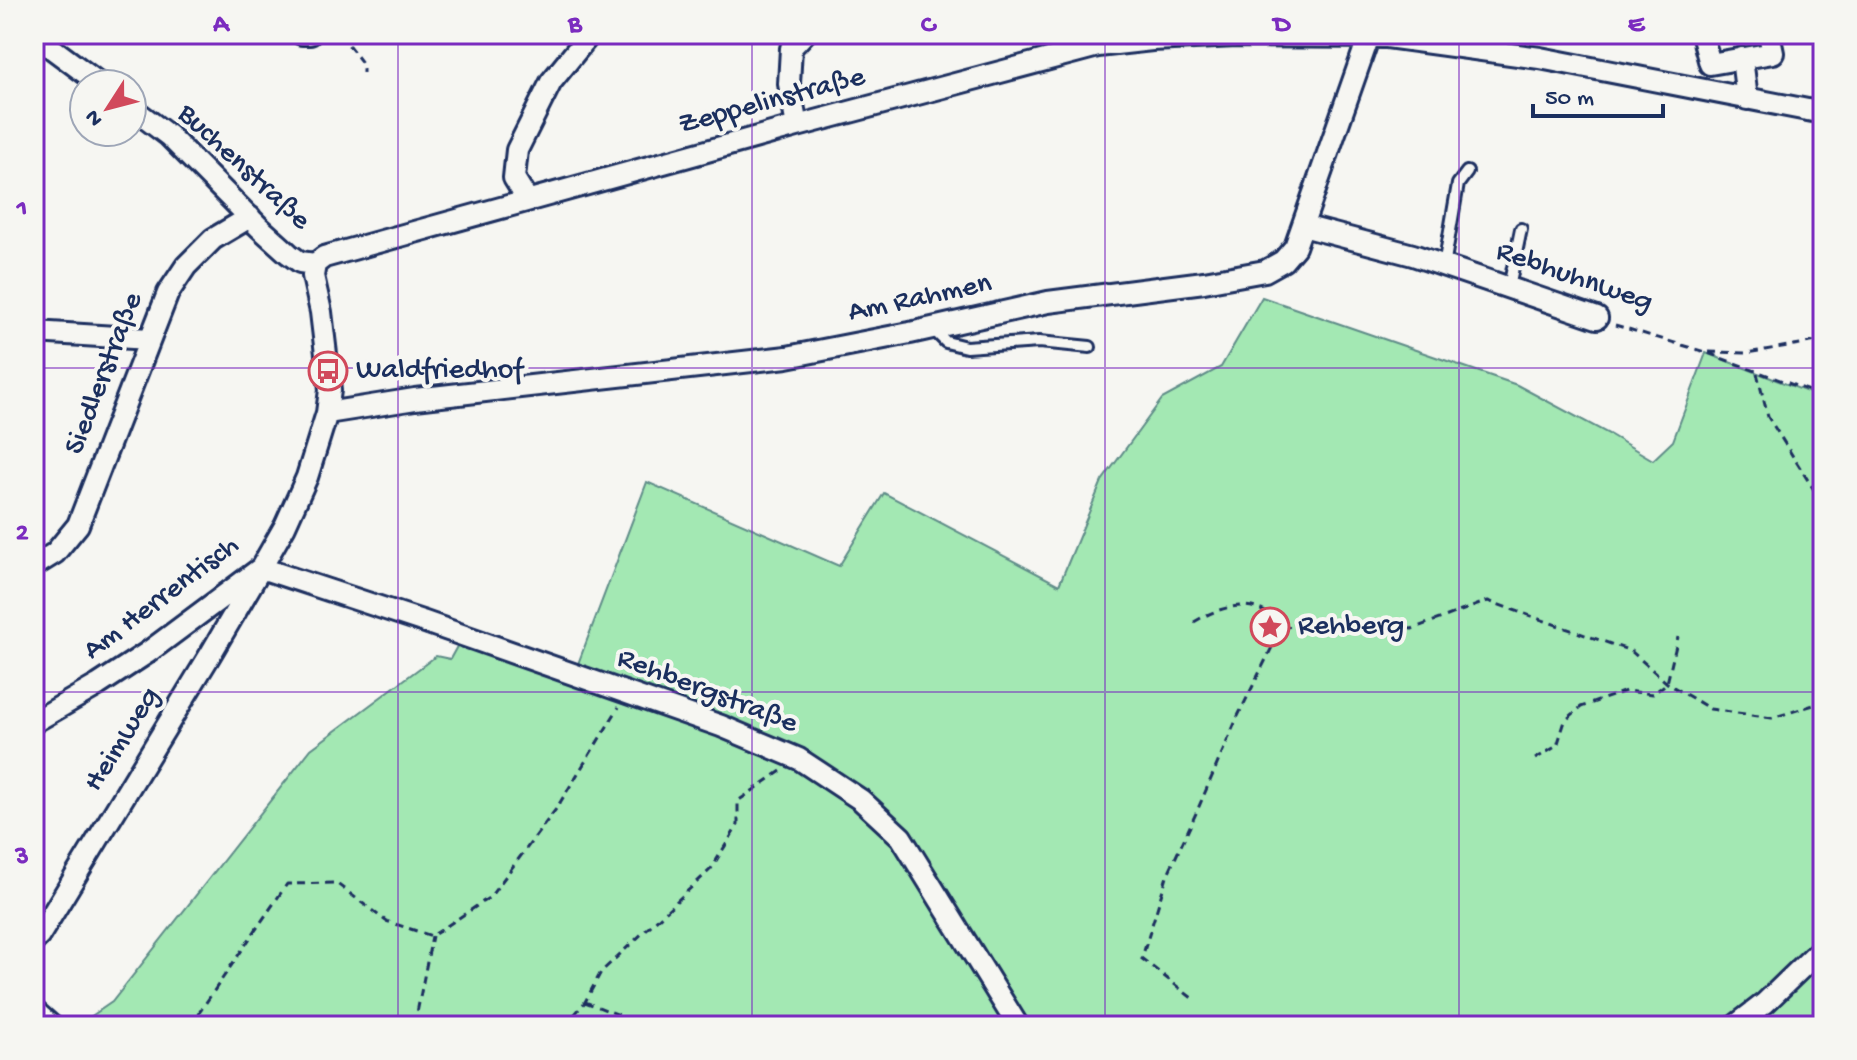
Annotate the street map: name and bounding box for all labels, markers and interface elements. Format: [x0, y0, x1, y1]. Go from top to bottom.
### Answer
text: A [212, 11, 230, 42]
text: B [567, 11, 583, 42]
text: C [921, 11, 938, 42]
text: D [1272, 11, 1292, 42]
text: E [1628, 11, 1646, 42]
street label: Zeppelinstraße [675, 60, 870, 144]
north arrow [68, 68, 148, 148]
scale bar [1533, 68, 1663, 118]
text: 50 m [1545, 85, 1594, 114]
street label: Buchenstraße [168, 97, 317, 239]
text: N [80, 104, 110, 131]
text: 1 [16, 195, 27, 226]
street label: Rebhuhnweg [1491, 235, 1657, 321]
street label: Am Rahmen [845, 267, 995, 331]
street label: Siedlerstraße [58, 288, 152, 460]
bus stop icon: Waldfriedhof [307, 350, 349, 392]
place label: Waldfriedhof [356, 354, 525, 389]
text: 2 [16, 519, 29, 550]
street label: Am Herrentisch [77, 529, 247, 669]
place icon: Rehberg [1249, 606, 1291, 648]
place label: Rehberg [1298, 610, 1404, 645]
street label: Rehbergstraße [612, 642, 803, 743]
street label: Heimweg [77, 681, 169, 799]
text: 3 [14, 843, 29, 874]

